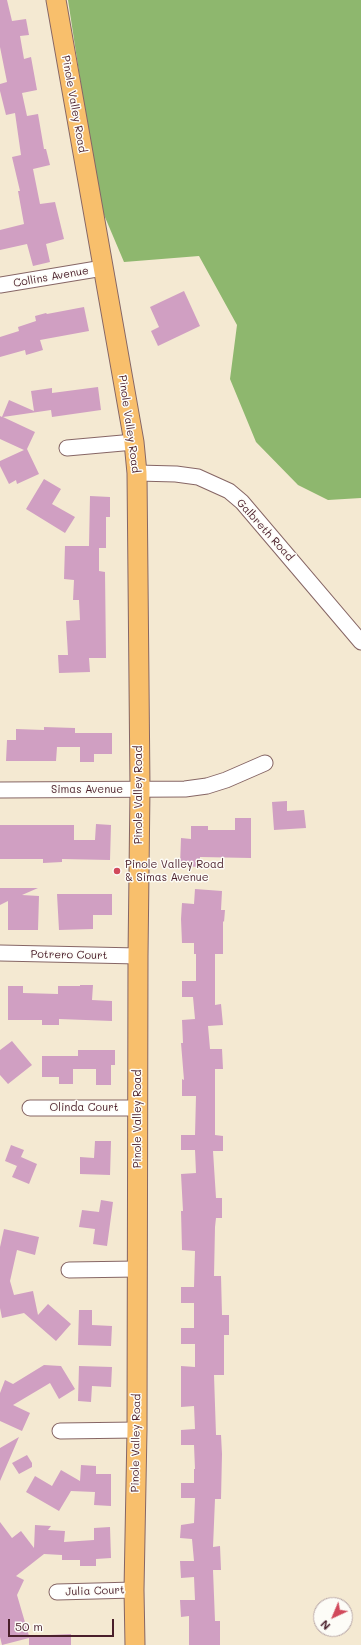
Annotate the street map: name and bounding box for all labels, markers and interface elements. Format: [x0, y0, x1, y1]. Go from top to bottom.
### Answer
street label: Pinole Valley Road [59, 54, 89, 154]
street label: Collins Avenue [12, 264, 90, 290]
street label: Pinole Valley Road [116, 374, 142, 474]
street label: Galbreth Road [234, 496, 296, 564]
street label: Pinole Valley Road [132, 746, 146, 844]
street label: Simas Avenue [51, 783, 123, 797]
place label: Pinole Valley Road & Simas Avenue [125, 858, 224, 884]
marker: Pinole Valley Road & Simas Avenue [112, 866, 122, 876]
street label: Potrero Court [31, 948, 107, 962]
street label: Pinole Valley Road [131, 1070, 145, 1168]
street label: Olinda Court [49, 1101, 119, 1115]
street label: Pinole Valley Road [129, 1394, 143, 1492]
street label: Julia Court [65, 1583, 125, 1599]
north arrow [313, 1597, 353, 1637]
scale bar [10, 1611, 116, 1637]
text: N [317, 1617, 333, 1634]
text: 50 m [15, 1618, 43, 1634]

